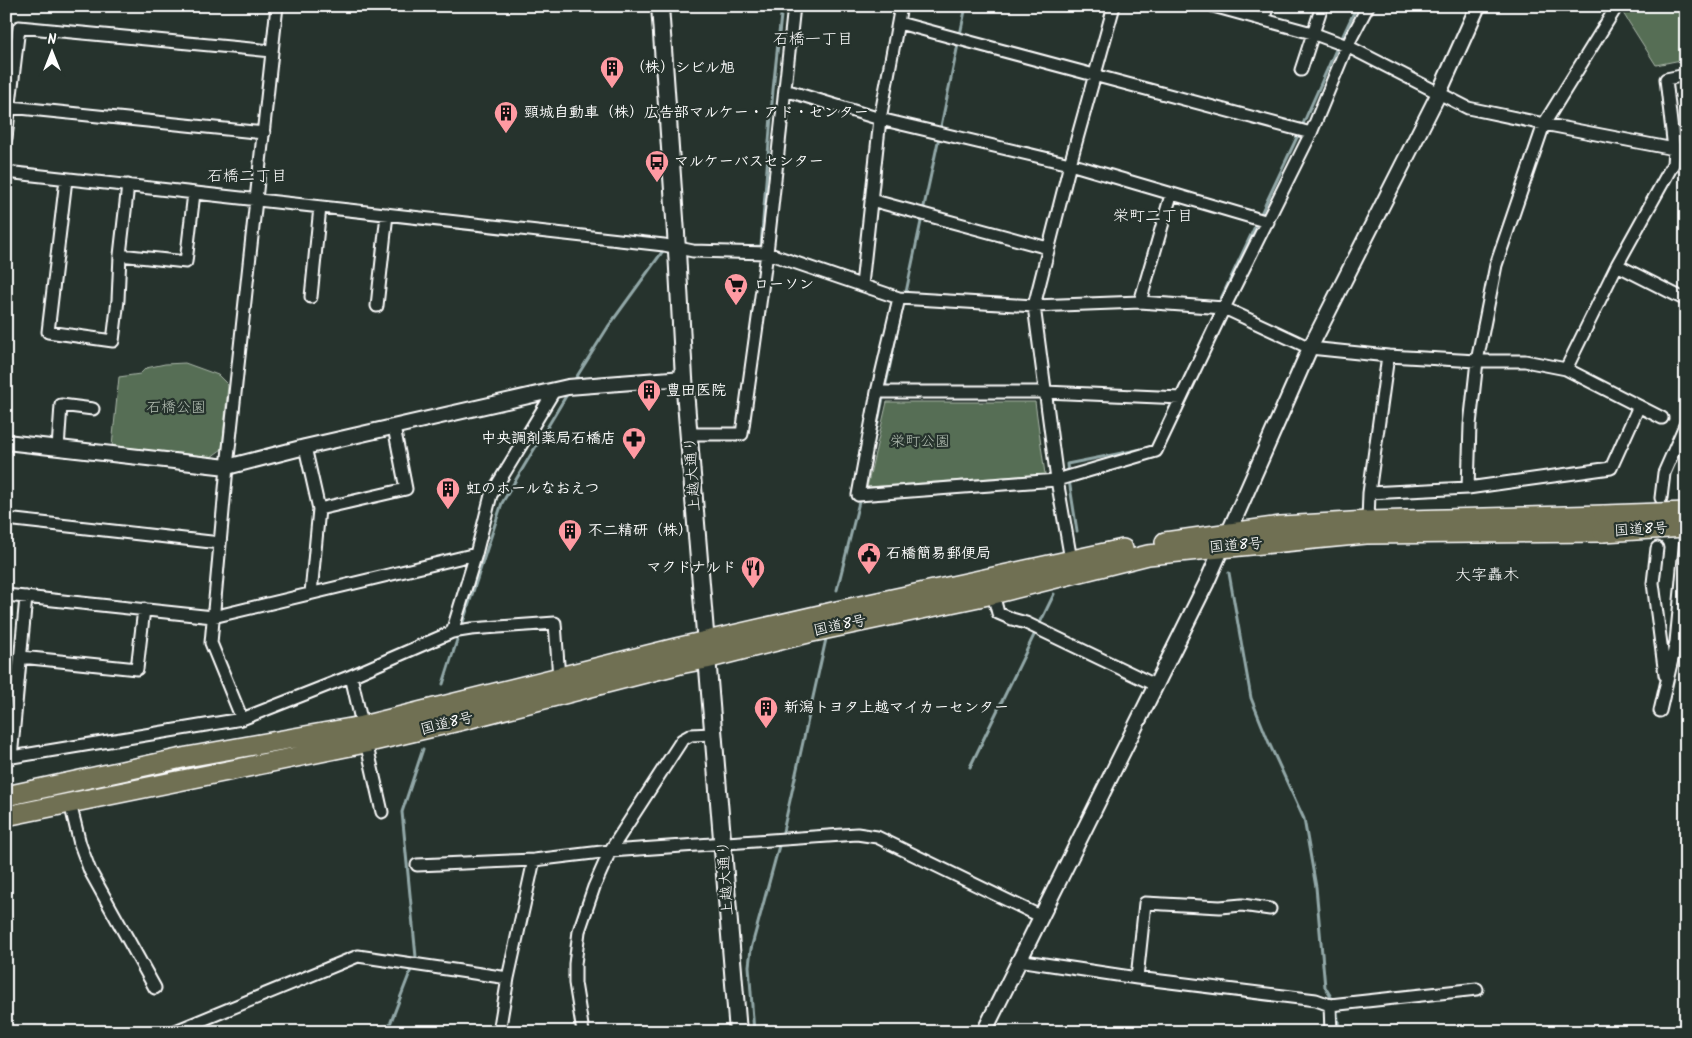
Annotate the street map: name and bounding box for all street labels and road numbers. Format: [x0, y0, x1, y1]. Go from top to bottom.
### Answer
street label: 上越大通り [678, 436, 708, 512]
street label: 国道8号 [1613, 517, 1669, 543]
street label: 国道8号 [1208, 532, 1264, 560]
street label: 国道8号 [811, 609, 869, 643]
street label: 国道8号 [418, 706, 476, 742]
street label: 上越大通り [711, 840, 741, 916]

